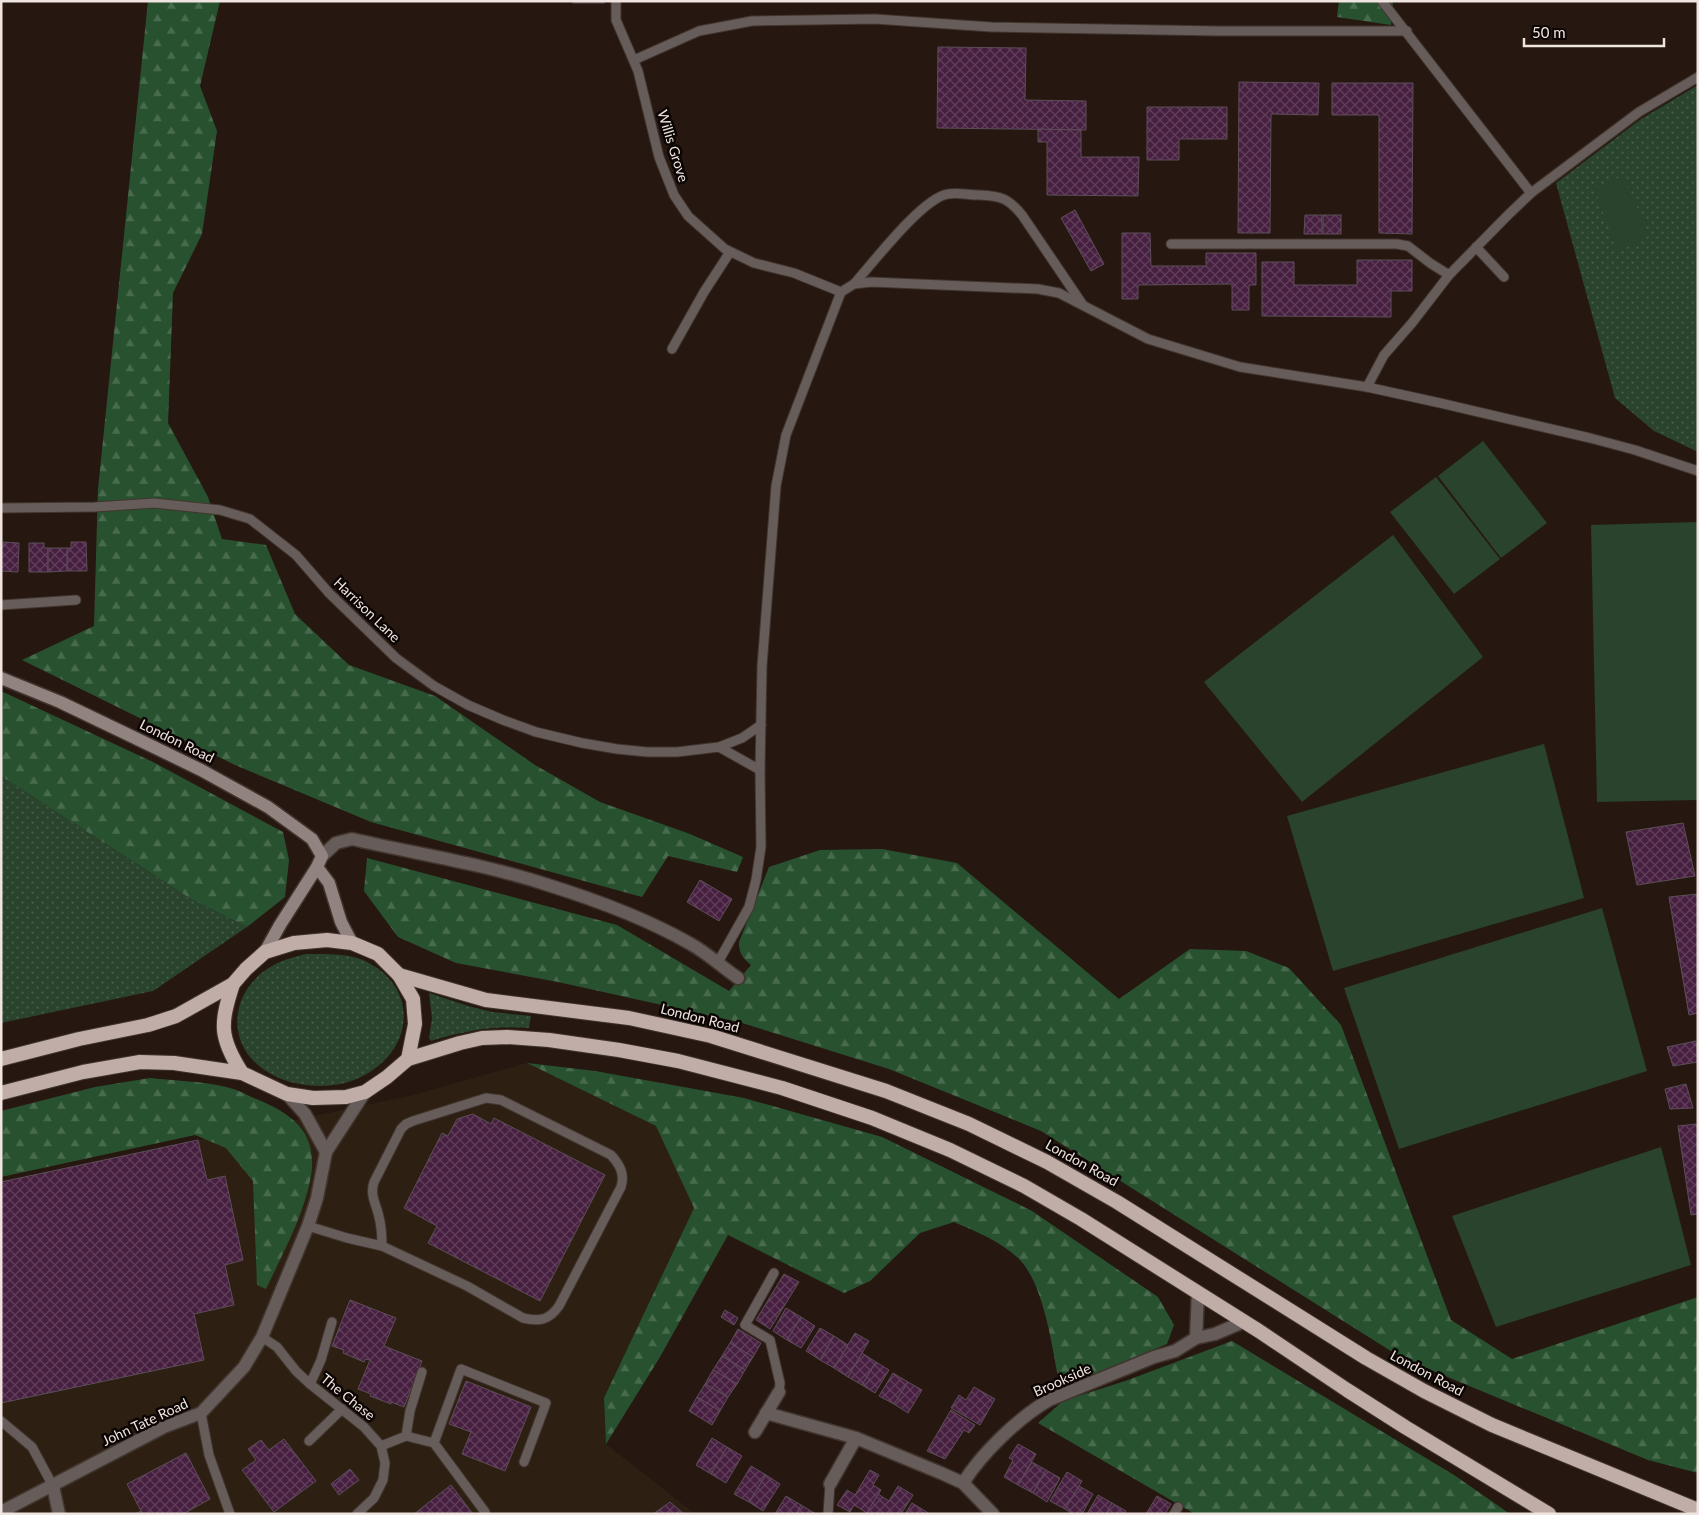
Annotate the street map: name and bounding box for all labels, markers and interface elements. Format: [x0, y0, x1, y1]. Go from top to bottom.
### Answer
scale bar [1524, 15, 1664, 47]
text: 50 m [1532, 23, 1566, 41]
street label: Willis Grove [654, 108, 692, 184]
street label: Harrison Lane [331, 574, 404, 646]
street label: London Road [137, 715, 217, 766]
street label: London Road [659, 1000, 741, 1036]
street label: London Road [1043, 1136, 1122, 1190]
street label: London Road [1388, 1346, 1467, 1399]
street label: Brookside [1030, 1359, 1093, 1400]
street label: The Chase [318, 1370, 379, 1424]
street label: John Tate Road [99, 1394, 191, 1449]

